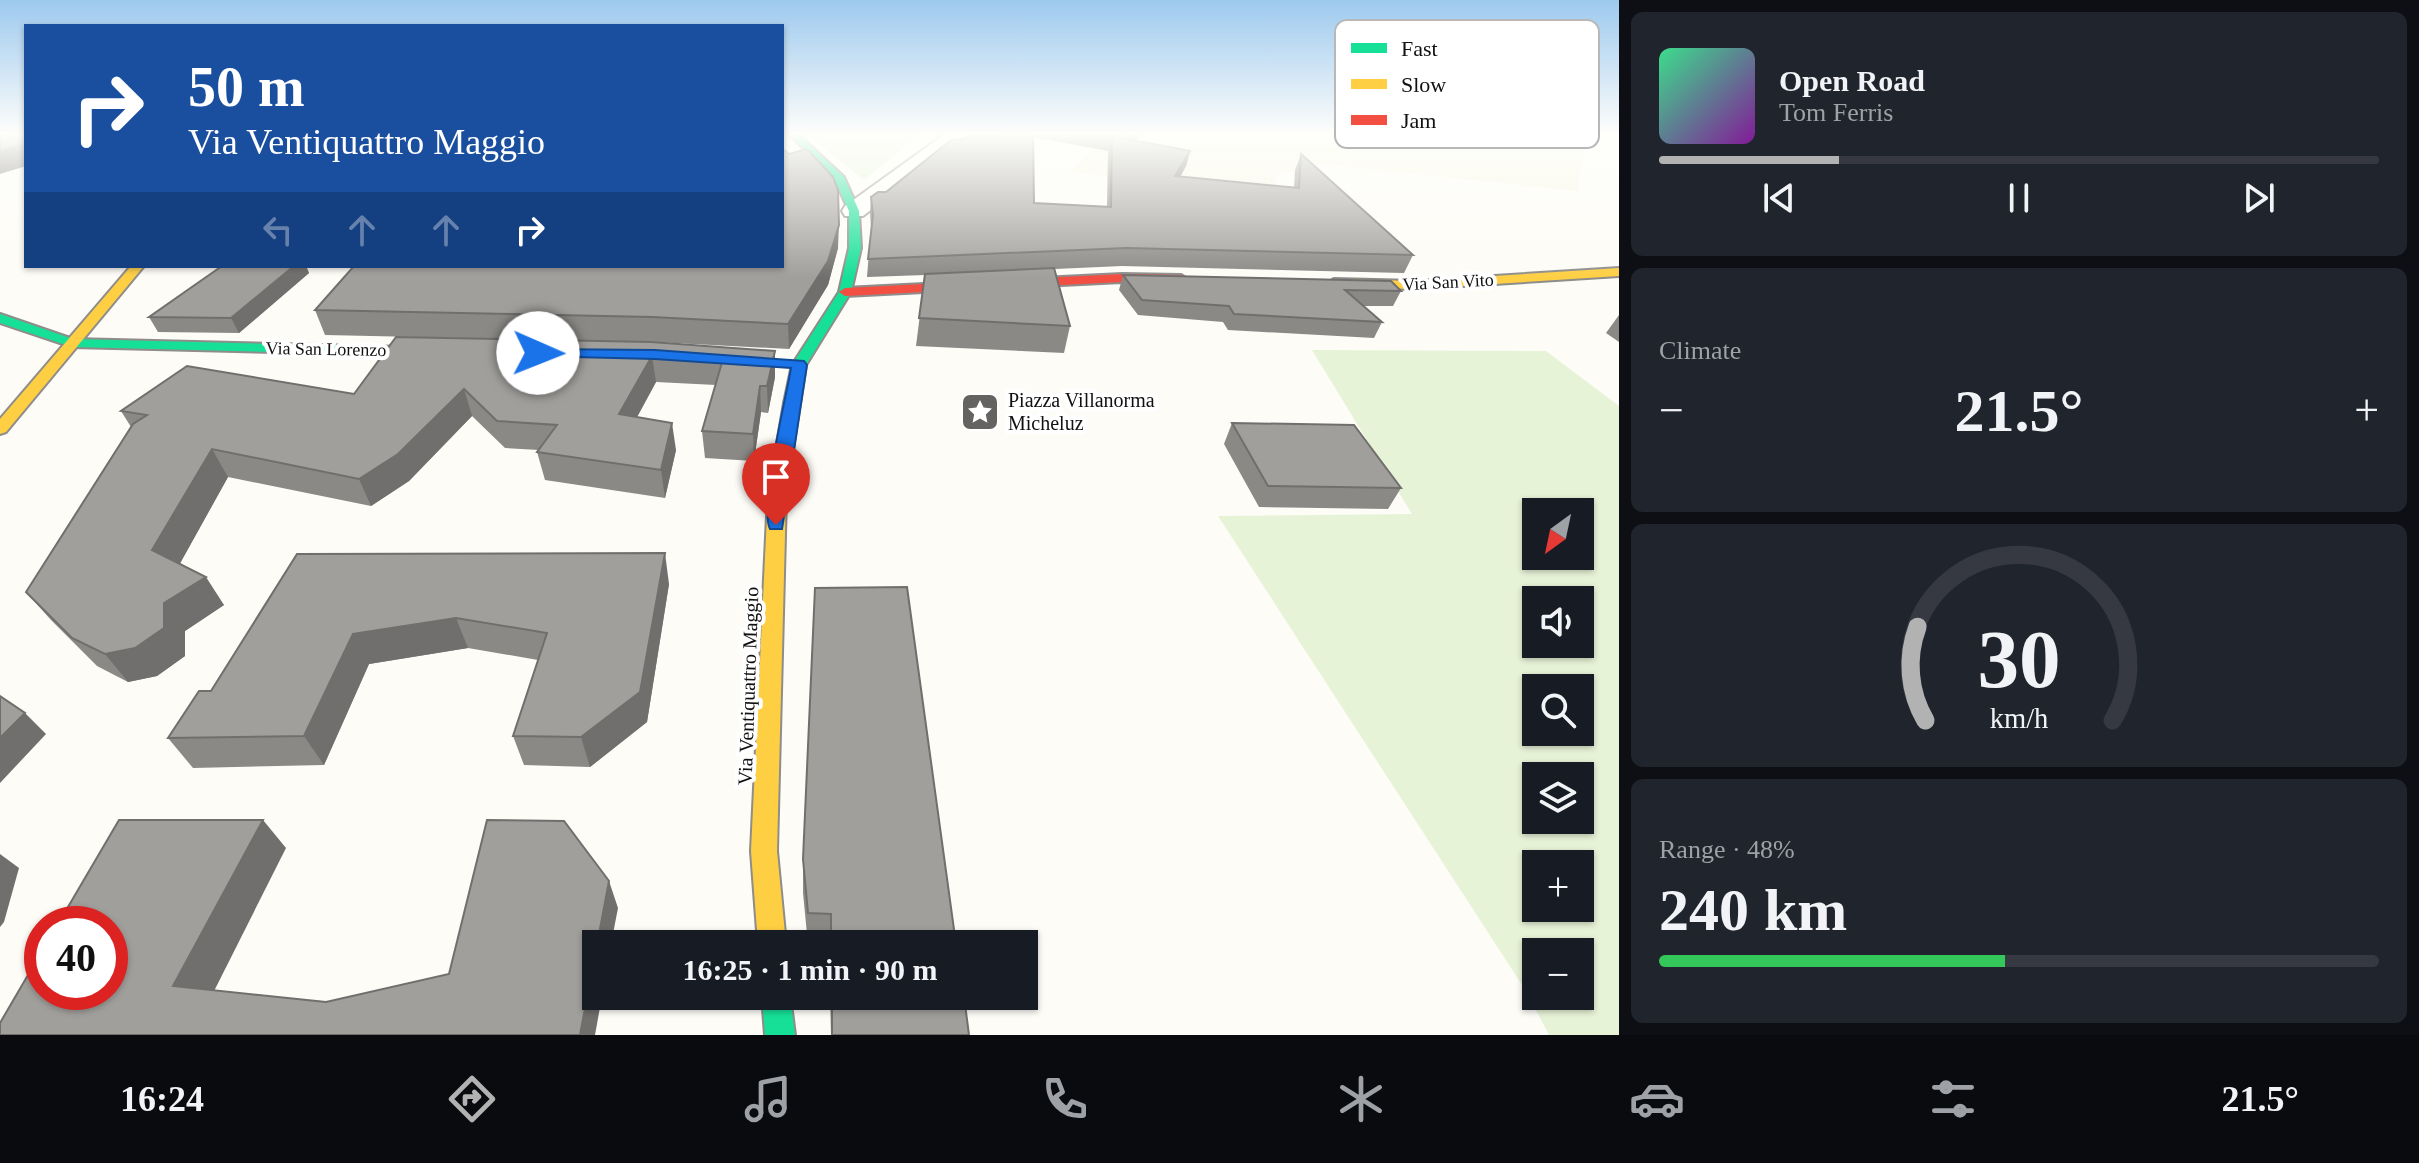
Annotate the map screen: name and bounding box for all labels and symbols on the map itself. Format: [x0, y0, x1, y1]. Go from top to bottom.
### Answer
legend [1335, 20, 1599, 148]
text: Fast [1401, 36, 1438, 61]
text: Slow [1401, 72, 1446, 97]
text: Jam [1401, 108, 1436, 133]
street label: Via San Vito [1402, 270, 1494, 294]
position arrow [496, 311, 580, 395]
street label: Via San Lorenzo [265, 338, 387, 360]
place label: Piazza Villanorma Micheluz [1008, 389, 1155, 434]
place icon: Piazza Villanorma Micheluz [959, 391, 1001, 433]
pin [742, 443, 810, 525]
north arrow [1522, 498, 1594, 570]
street label: Via Ventiquattro Maggio [734, 586, 763, 786]
speed limit sign: 40 [24, 906, 128, 1010]

